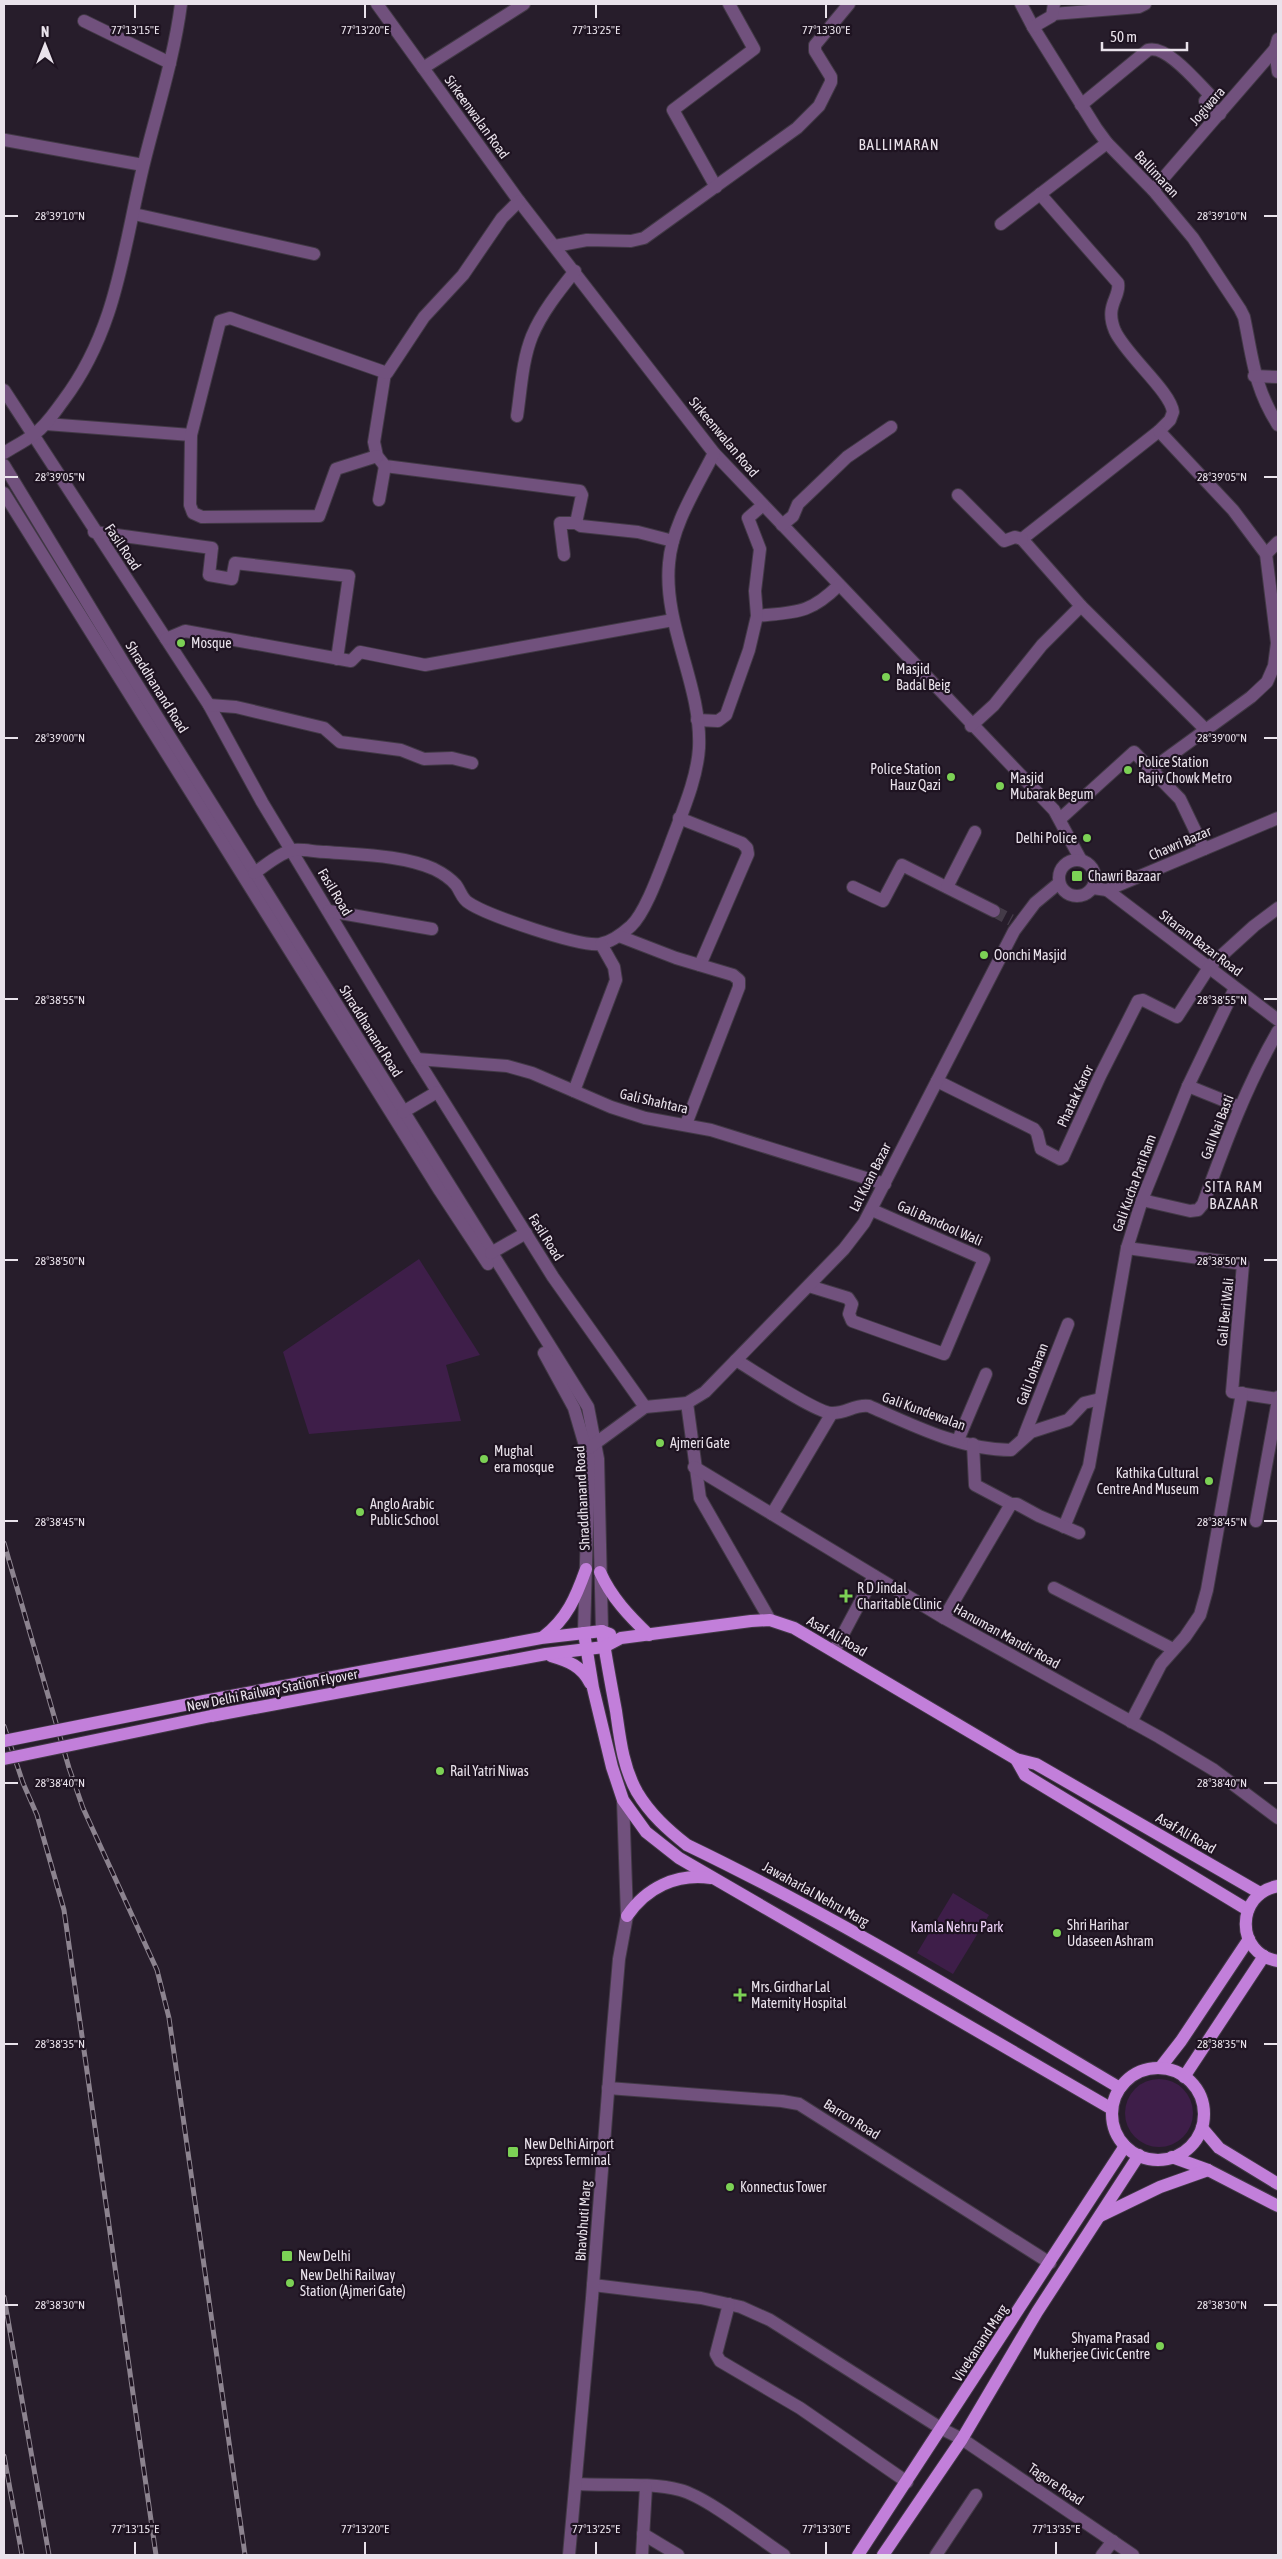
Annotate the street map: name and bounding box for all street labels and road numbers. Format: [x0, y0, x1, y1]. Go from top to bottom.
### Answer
street label: Sirkeenwalan Road [441, 72, 513, 162]
street label: Jogiwara [1186, 84, 1228, 128]
street label: Ballimaran [1132, 148, 1182, 200]
street label: Sirkeenwalan Road [686, 394, 762, 480]
street label: Fasil Road [102, 521, 144, 573]
street label: Shraddhanand Road [122, 638, 192, 736]
street label: Chawri Bazar [1146, 822, 1214, 863]
street label: Fasil Road [315, 865, 355, 919]
street label: Sitaram Bazar Road [1156, 907, 1246, 979]
street label: Shraddhanand Road [336, 982, 406, 1080]
street label: Phatak Karor [1054, 1062, 1097, 1130]
street label: Gali Shahtara [618, 1085, 690, 1117]
street label: Gali Nai Basti [1197, 1092, 1237, 1162]
street label: Gali Kucha Pati Ram [1109, 1132, 1159, 1234]
street label: Lal Kuan Bazar [846, 1139, 895, 1214]
street label: Gali Bandool Wali [895, 1197, 985, 1249]
street label: Fasil Road [525, 1211, 567, 1263]
street label: Gali Beri Wali [1213, 1277, 1237, 1347]
street label: Gali Loharan [1013, 1341, 1051, 1407]
street label: Gali Kundewalan [880, 1388, 968, 1434]
street label: Shraddhanand Road [571, 1445, 593, 1551]
street label: Hanuman Mandir Road [951, 1600, 1063, 1672]
street label: Asaf Ali Road [804, 1612, 870, 1660]
street label: New Delhi Railway Station Flyover [185, 1665, 360, 1714]
street label: Asaf Ali Road [1153, 1809, 1219, 1857]
street label: Jawaharlal Nehru Marg [760, 1858, 872, 1930]
street label: Barron Road [821, 2095, 883, 2143]
street label: Bhavbhuti Marg [572, 2180, 594, 2262]
street label: Vivekanand Marg [949, 2301, 1011, 2385]
street label: Tagore Road [1025, 2460, 1087, 2508]

